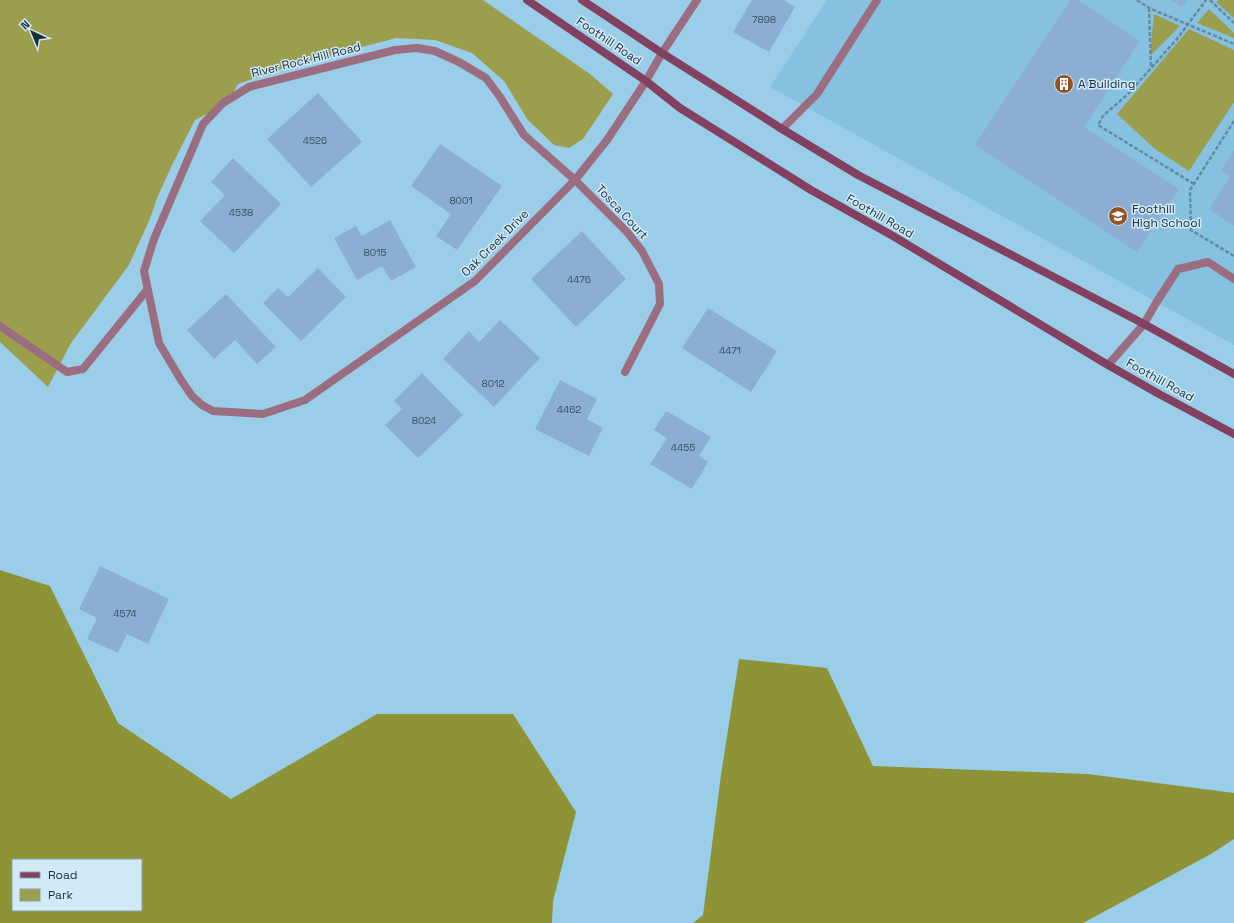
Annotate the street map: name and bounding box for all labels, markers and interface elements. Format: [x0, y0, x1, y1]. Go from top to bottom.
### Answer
north arrow [12, 12, 52, 52]
street label: Foothill Road [573, 13, 645, 69]
house number: 7898 [752, 13, 776, 26]
text: N [18, 17, 33, 32]
street label: River Rock Hill Road [250, 39, 362, 81]
building icon: A Building [1053, 73, 1075, 95]
place label: A Building [1078, 76, 1135, 92]
house number: 4526 [303, 134, 327, 147]
street label: Tosca Court [593, 181, 651, 243]
street label: Foothill Road [843, 190, 917, 242]
house number: 8001 [449, 194, 473, 207]
place label: Foothill High School [1132, 201, 1201, 231]
school or university icon: Foothill High School [1107, 205, 1129, 227]
house number: 4538 [229, 206, 253, 219]
street label: Oak Creek Drive [458, 206, 532, 280]
house number: 8015 [364, 246, 386, 259]
house number: 4476 [567, 273, 591, 286]
house number: 4471 [719, 344, 741, 357]
street label: Foothill Road [1123, 355, 1197, 405]
house number: 8012 [482, 377, 504, 390]
house number: 4462 [557, 403, 581, 416]
house number: 8024 [412, 414, 436, 427]
house number: 4455 [671, 441, 695, 454]
house number: 4574 [113, 607, 137, 620]
legend [12, 859, 142, 911]
text: Road [48, 867, 77, 883]
text: Park [48, 887, 73, 903]

